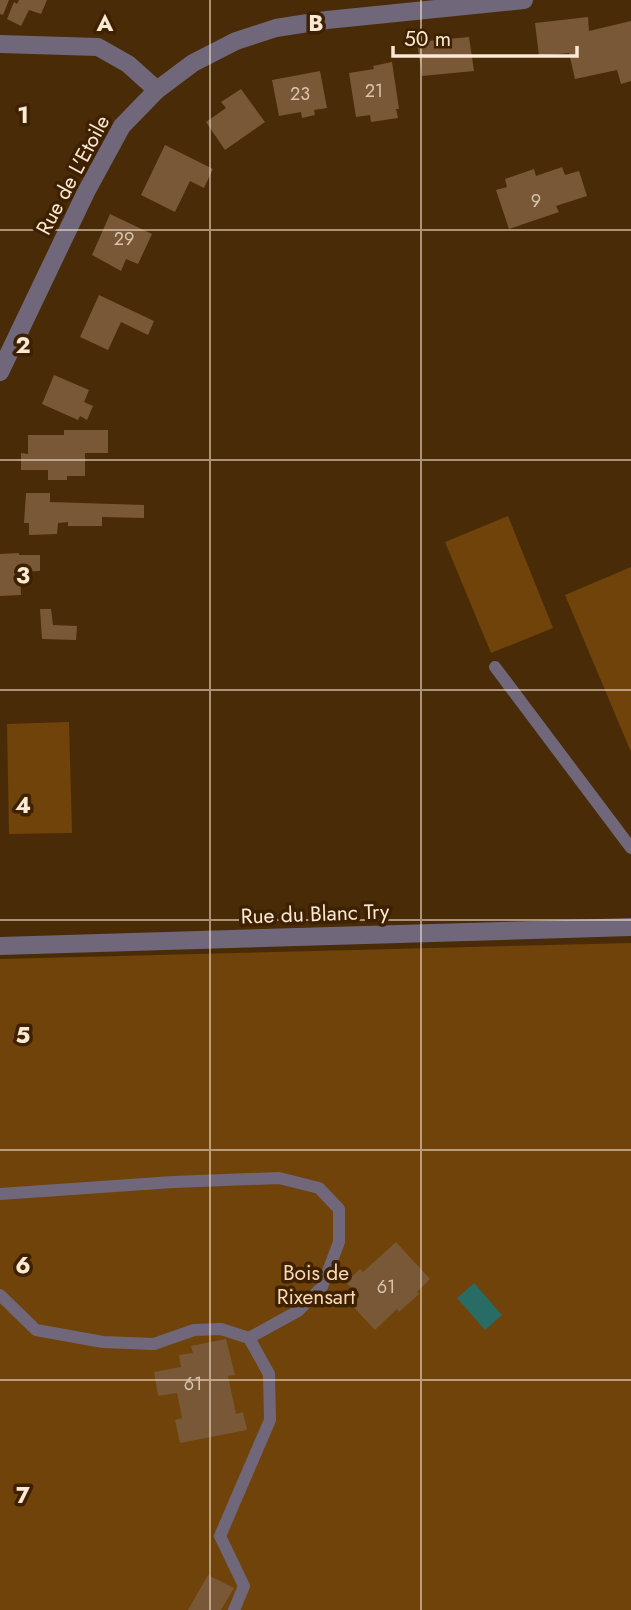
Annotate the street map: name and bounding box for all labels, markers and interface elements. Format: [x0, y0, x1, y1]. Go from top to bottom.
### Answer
text: A [96, 6, 114, 40]
text: B [308, 6, 324, 40]
scale bar [393, 14, 577, 58]
text: 50 m [404, 24, 451, 54]
house number: 21 [365, 78, 383, 104]
house number: 23 [290, 81, 310, 107]
text: 1 [17, 98, 29, 132]
street label: Rue de L'Etoile [29, 110, 117, 240]
house number: 9 [531, 188, 541, 214]
house number: 29 [114, 226, 134, 252]
text: 2 [15, 328, 31, 362]
text: 3 [16, 558, 30, 592]
text: 4 [15, 788, 31, 822]
street label: Rue du Blanc Try [240, 896, 390, 932]
text: 5 [16, 1018, 30, 1052]
text: 6 [15, 1248, 31, 1282]
park label: Bois de Rixensart [277, 1258, 355, 1312]
house number: 61 [377, 1274, 395, 1300]
house number: 61 [184, 1371, 202, 1397]
text: 7 [16, 1478, 30, 1512]

